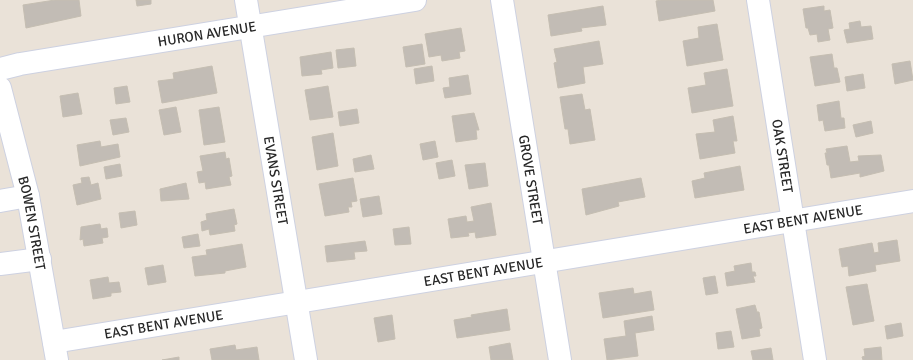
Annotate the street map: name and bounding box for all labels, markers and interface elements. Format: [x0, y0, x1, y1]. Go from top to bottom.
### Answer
street label: HURON AVENUE [157, 18, 258, 51]
street label: OAK STREET [768, 118, 796, 194]
street label: GROVE STREET [515, 134, 546, 226]
street label: EVANS STREET [260, 135, 291, 226]
street label: BOWEN STREET [14, 174, 49, 272]
street label: EAST BENT AVENUE [742, 201, 864, 238]
street label: EAST BENT AVENUE [423, 254, 544, 290]
street label: EAST BENT AVENUE [103, 306, 225, 343]

